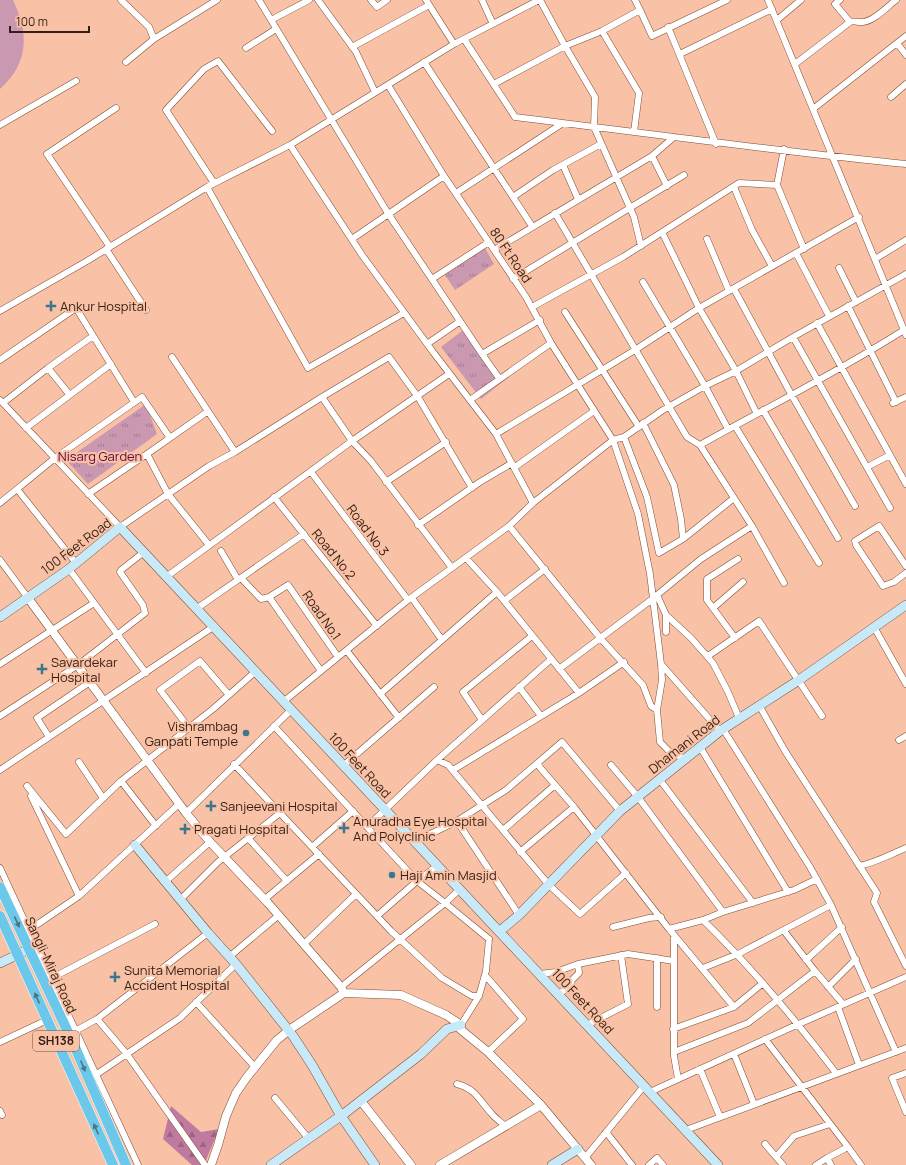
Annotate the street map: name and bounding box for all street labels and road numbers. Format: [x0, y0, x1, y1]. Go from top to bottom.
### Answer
street label: 80 Ft Road [486, 224, 536, 286]
street label: Road No.3 [343, 501, 393, 559]
street label: 100 Feet Road [37, 514, 115, 578]
street label: Road No.2 [308, 525, 360, 583]
street label: Road No.1 [298, 587, 346, 643]
street label: Dhamani Road [645, 710, 723, 778]
street label: 100 Feet Road [325, 728, 395, 802]
street label: Sangli-Miraj Road [21, 914, 81, 1016]
street label: 100 Feet Road [548, 964, 618, 1038]
road number: SH138 [33, 1031, 79, 1051]

